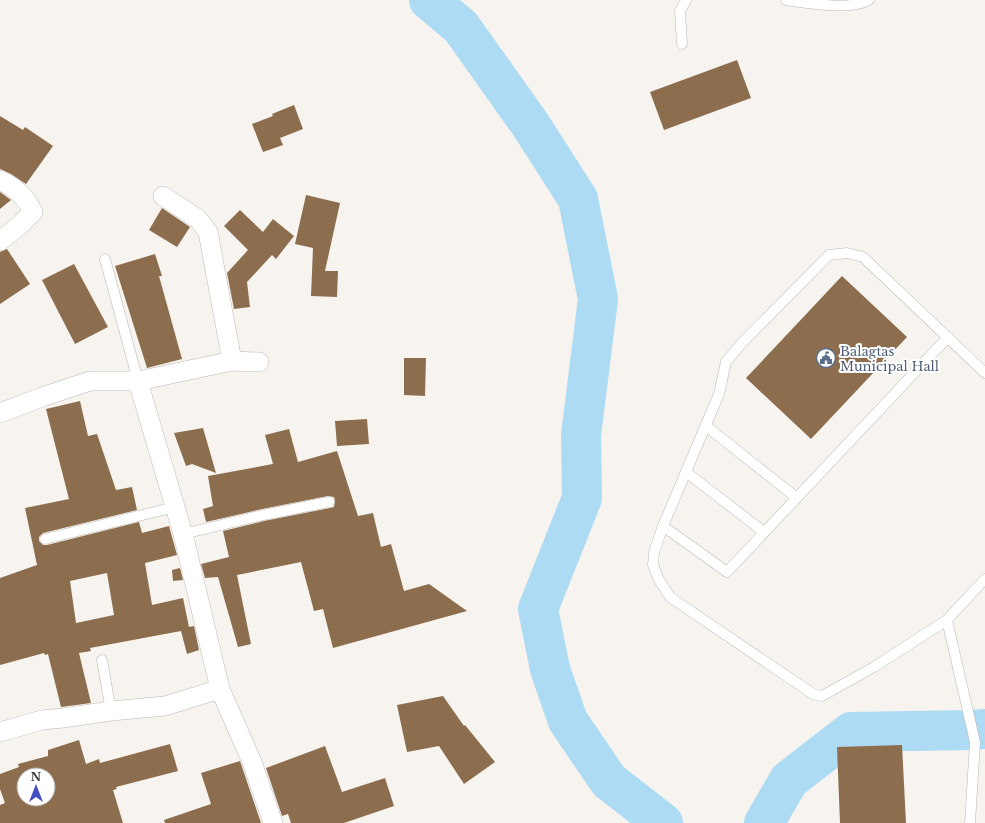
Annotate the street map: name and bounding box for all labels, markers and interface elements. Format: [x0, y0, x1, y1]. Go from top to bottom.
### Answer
place label: Balagtas Municipal Hall [840, 343, 939, 375]
public building icon: Balagtas Municipal Hall [815, 347, 837, 369]
north arrow [16, 767, 56, 807]
text: N [31, 770, 42, 784]

